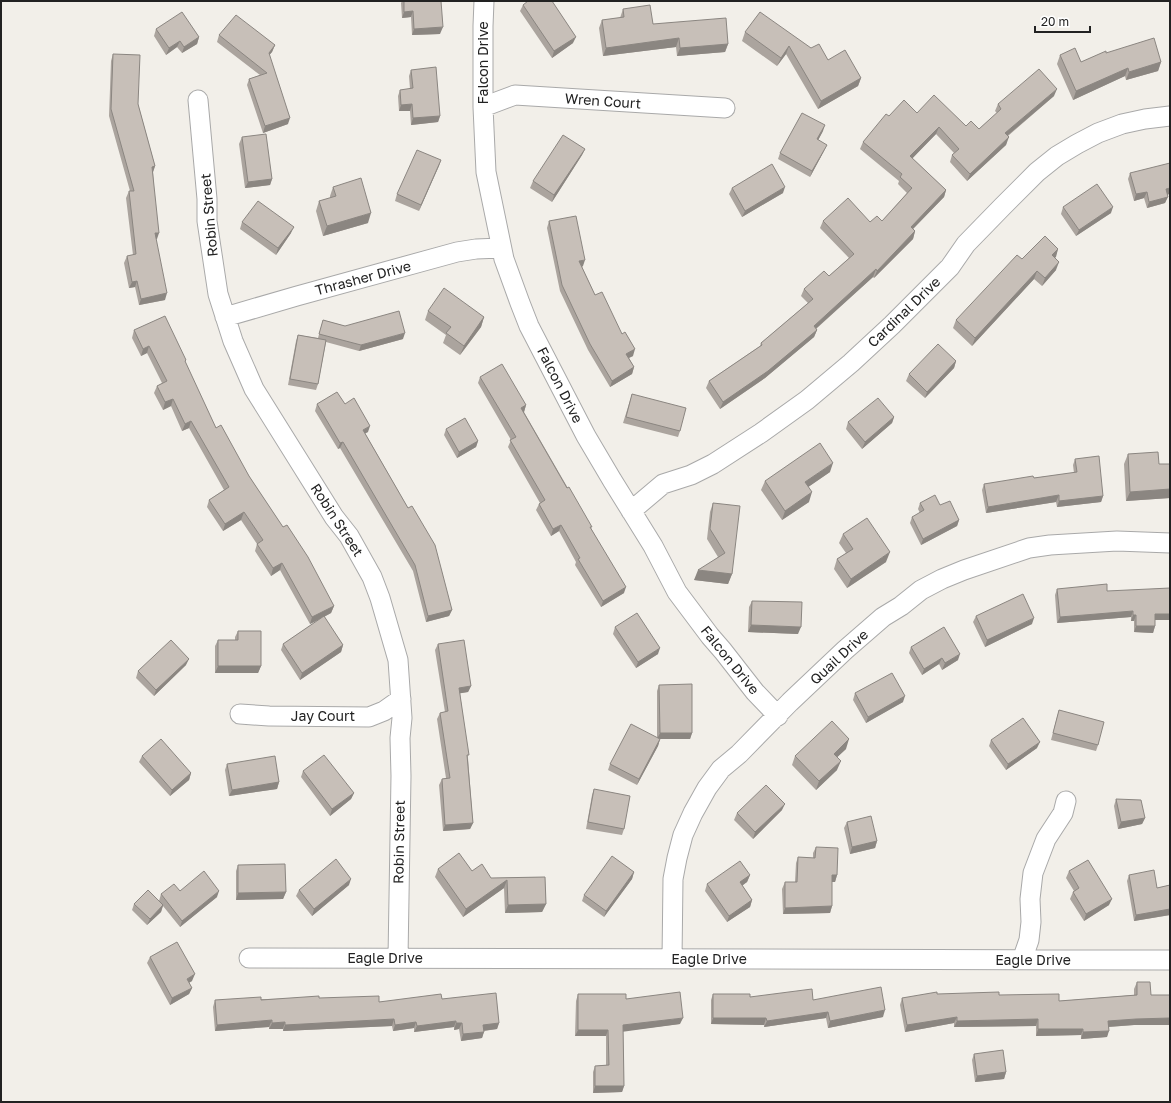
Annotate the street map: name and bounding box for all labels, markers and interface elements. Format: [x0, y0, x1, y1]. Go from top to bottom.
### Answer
scale bar [1035, 8, 1090, 34]
text: 20 m [1041, 14, 1069, 29]
street label: Falcon Drive [474, 21, 491, 105]
street label: Wren Court [564, 89, 642, 112]
street label: Robin Street [196, 173, 221, 257]
street label: Thrasher Drive [313, 257, 413, 298]
street label: Cardinal Drive [864, 273, 943, 351]
street label: Falcon Drive [534, 344, 587, 426]
street label: Robin Street [307, 480, 367, 559]
street label: Falcon Drive [698, 622, 763, 697]
street label: Quail Drive [806, 625, 871, 688]
street label: Jay Court [291, 707, 355, 724]
street label: Robin Street [389, 800, 408, 884]
street label: Eagle Drive [347, 949, 423, 966]
street label: Eagle Drive [671, 950, 747, 967]
street label: Eagle Drive [995, 951, 1071, 968]

